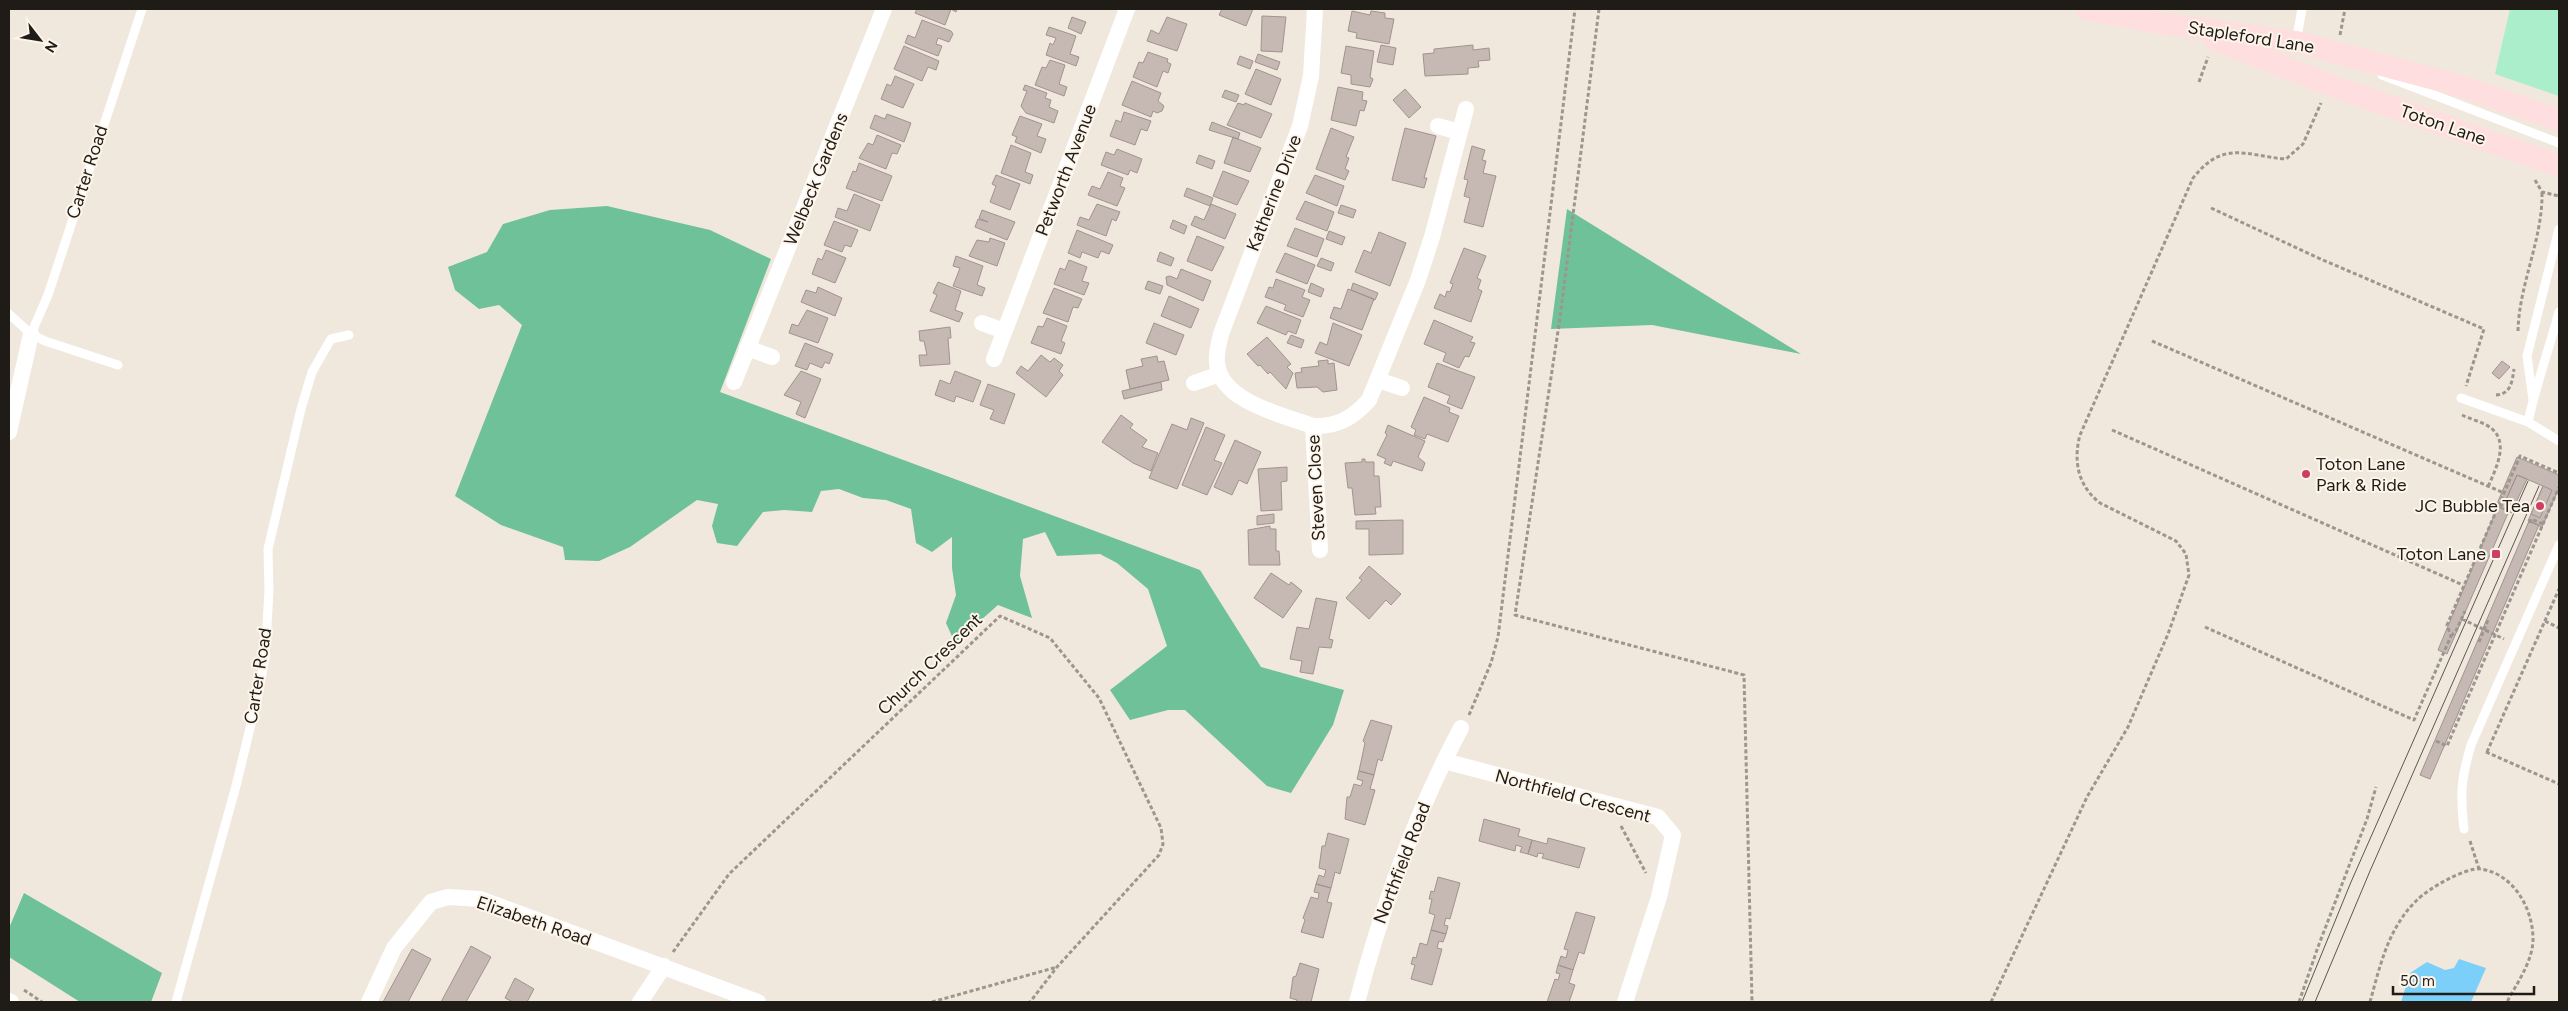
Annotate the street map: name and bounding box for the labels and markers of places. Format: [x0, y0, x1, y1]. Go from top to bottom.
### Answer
place label: Toton Lane Park & Ride [2316, 453, 2407, 496]
marker: Toton Lane Park & Ride [2300, 468, 2312, 480]
place label: JC Bubble Tea [2415, 495, 2530, 517]
marker: JC Bubble Tea [2534, 500, 2546, 512]
place label: Toton Lane [2397, 543, 2486, 565]
marker: Toton Lane [2490, 548, 2502, 560]

